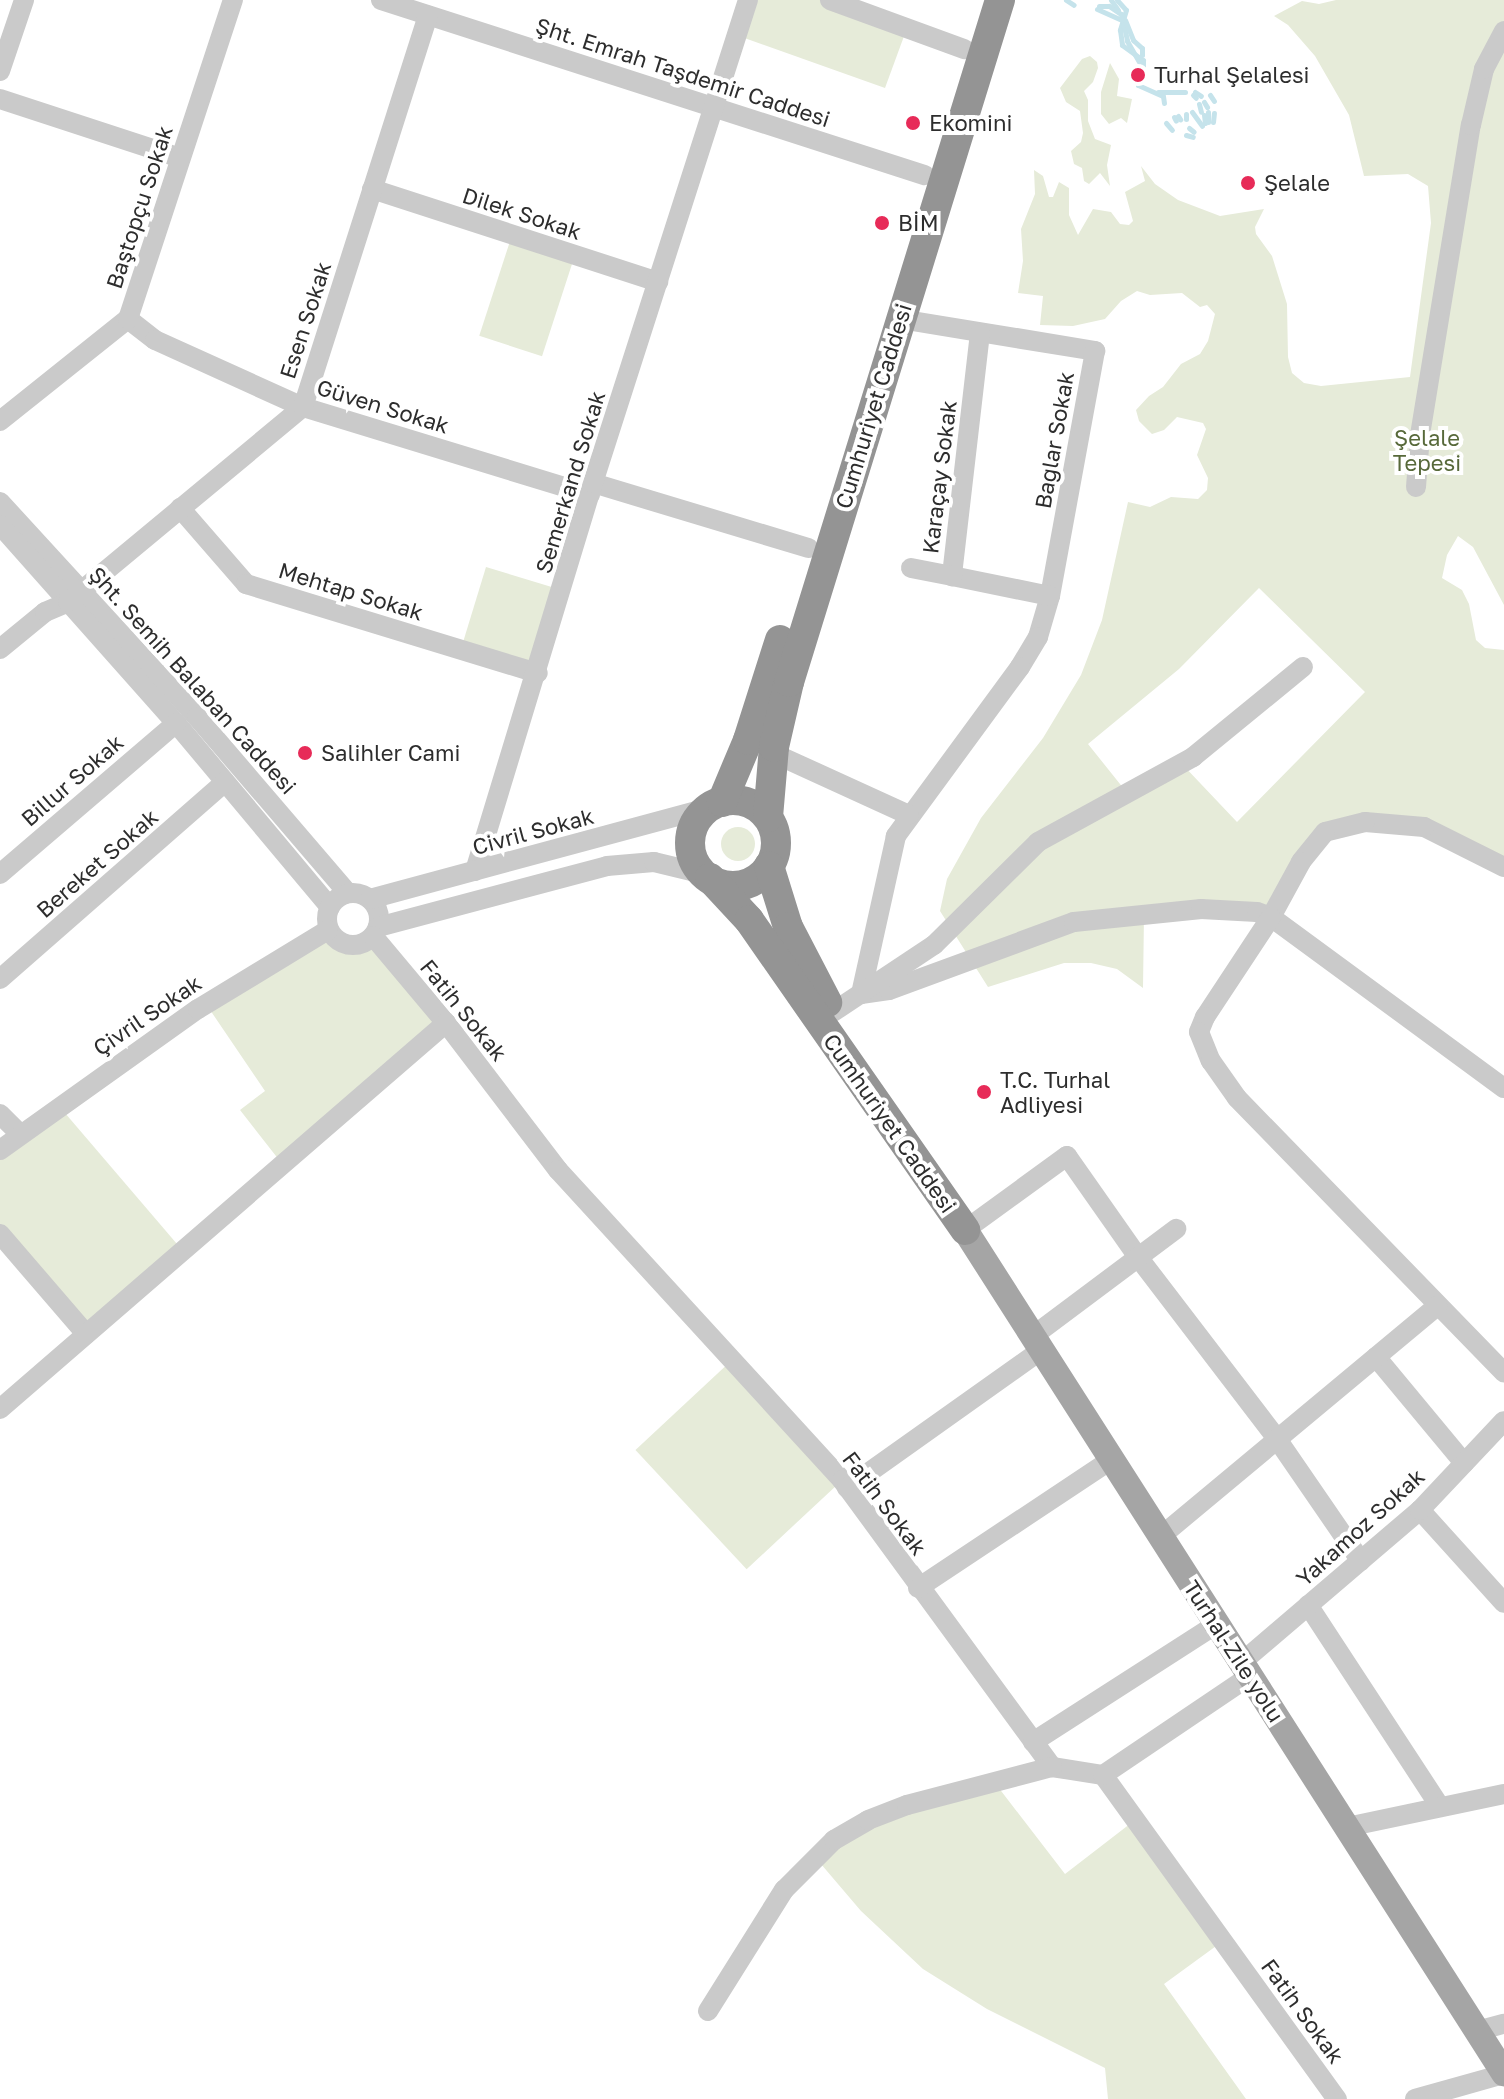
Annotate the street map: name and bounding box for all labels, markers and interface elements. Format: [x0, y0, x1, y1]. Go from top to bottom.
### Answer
street label: Şht. Emrah Taşdemir Caddesi [533, 12, 833, 132]
place label: Turhal Şelalesi [1154, 62, 1309, 88]
marker: Turhal Şelalesi [1129, 66, 1147, 84]
place label: Ekomini [929, 110, 1012, 136]
marker: Ekomini [904, 114, 922, 132]
street label: Baştopçu Sokak [100, 122, 178, 292]
place label: Şelale [1264, 170, 1330, 196]
marker: Şelale [1239, 174, 1257, 192]
street label: Dilek Sokak [459, 181, 585, 245]
place label: BİM [898, 210, 939, 236]
marker: BİM [873, 214, 891, 232]
street label: Esen Sokak [274, 258, 336, 382]
street label: Cumhuriyet Caddesi [829, 300, 917, 512]
street label: Bağlar Sokak [1029, 369, 1079, 511]
street label: Güven Sokak [314, 373, 452, 439]
street label: Semerkand Sokak [530, 388, 610, 576]
street label: Karaçay Sokak [916, 399, 962, 555]
park label: Şelale Tepesi [1393, 424, 1461, 476]
street label: Mehtap Sokak [276, 557, 426, 625]
street label: Şht. Semih Balaban Caddesi [84, 561, 302, 799]
street label: Billur Sokak [16, 729, 128, 831]
place label: Salihler Cami [321, 740, 460, 766]
marker: Salihler Cami [296, 744, 314, 762]
street label: Civril Sokak [469, 802, 597, 860]
street label: Bereket Sokak [31, 803, 163, 923]
street label: Fatih Sokak [415, 954, 513, 1066]
street label: Çivril Sokak [88, 969, 206, 1061]
street label: Cumhuriyet Caddesi [818, 1028, 962, 1218]
place label: T.C. Turhal Adliyesi [1000, 1066, 1110, 1118]
marker: T.C. Turhal Adliyesi [975, 1083, 993, 1101]
street label: Fatih Sokak [837, 1446, 933, 1560]
street label: Yakamoz Sokak [1291, 1463, 1429, 1591]
street label: Turhal-Zile yolu [1178, 1575, 1290, 1727]
street label: Fatih Sokak [1256, 1954, 1350, 2068]

